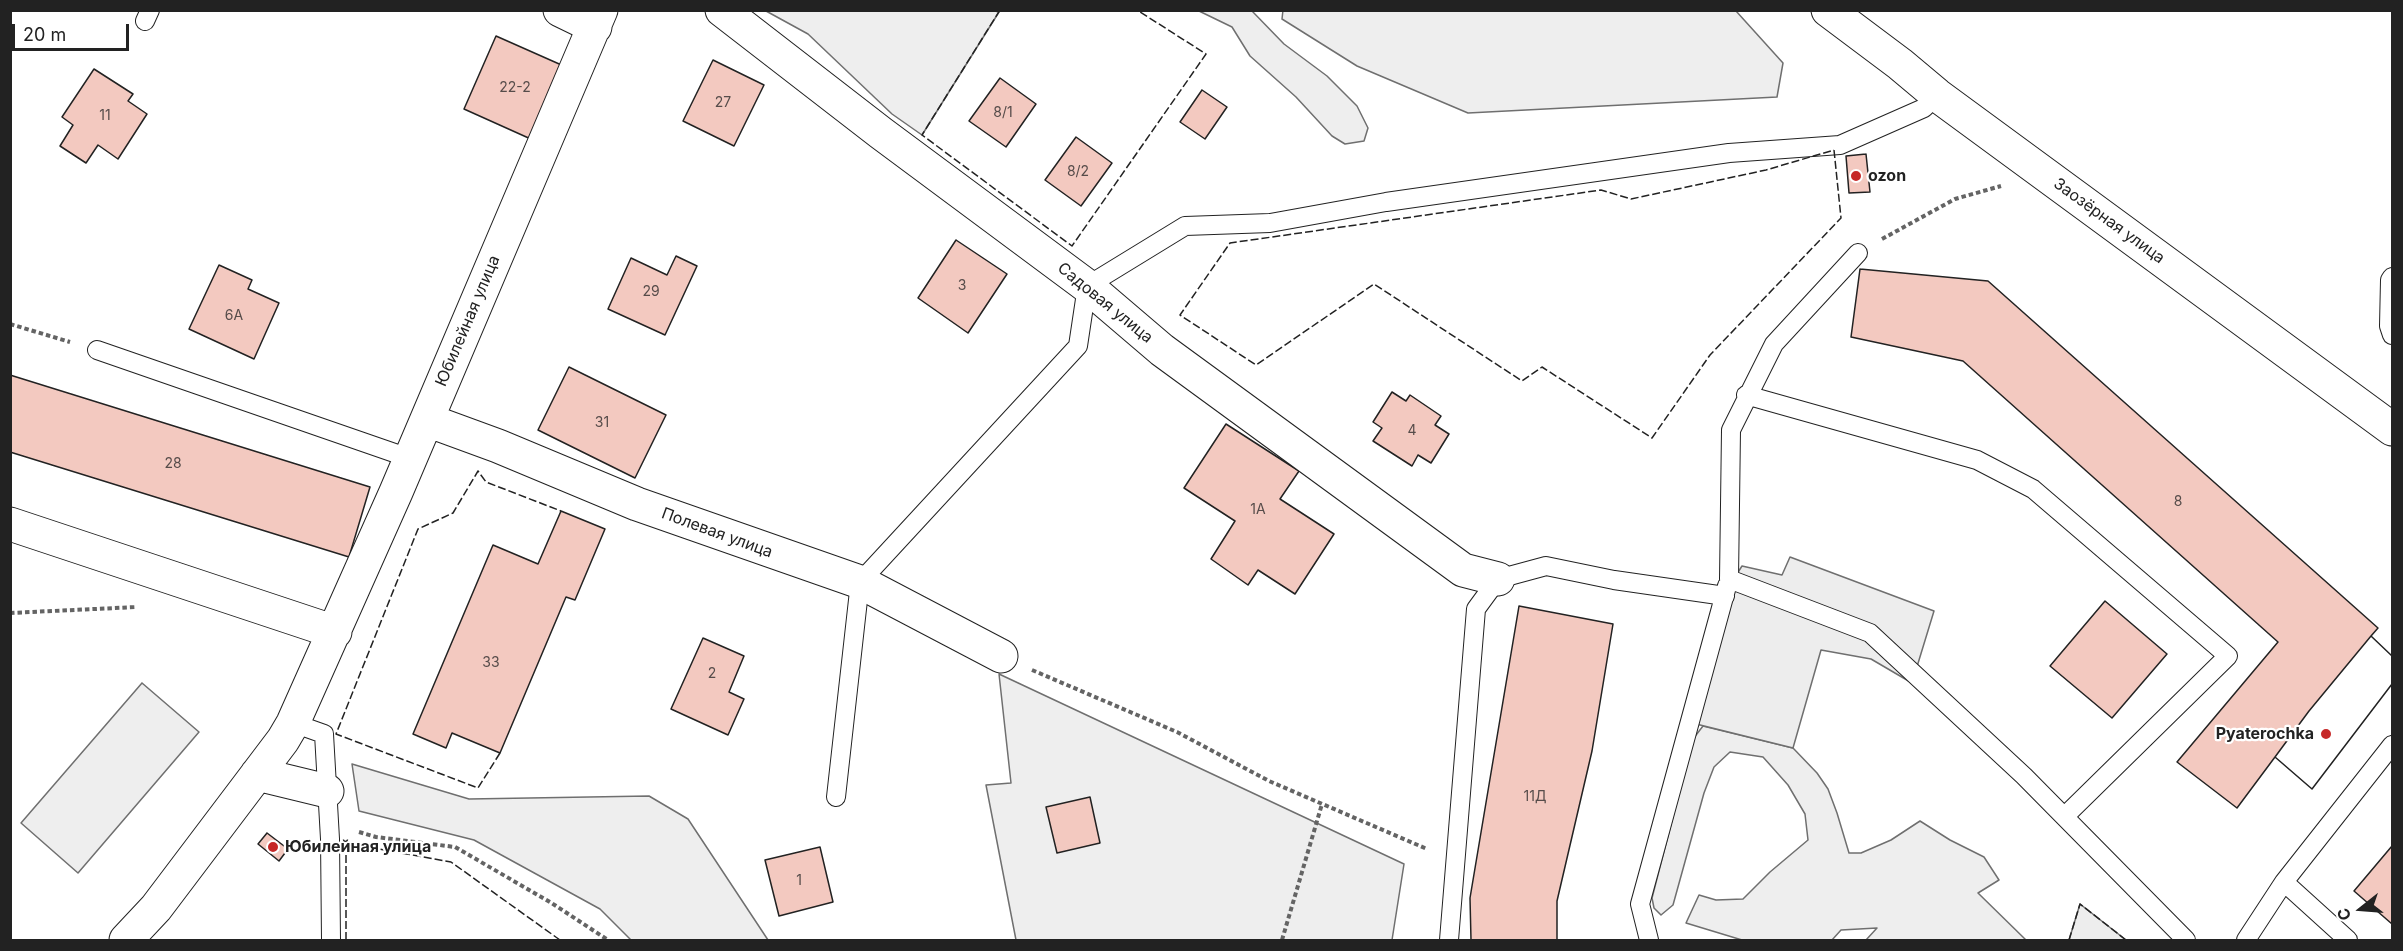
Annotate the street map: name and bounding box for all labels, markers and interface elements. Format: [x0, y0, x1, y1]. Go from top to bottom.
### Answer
scale bar [15, 12, 132, 50]
text: 20 m [23, 24, 66, 45]
house number: 22-2 [499, 80, 531, 96]
house number: 27 [715, 95, 731, 111]
house number: 8/1 [993, 105, 1013, 121]
house number: 11 [99, 108, 111, 124]
house number: 8/2 [1067, 164, 1089, 180]
place label: ozon [1868, 166, 1906, 186]
marker: ozon [1849, 169, 1863, 183]
street label: Заозёрная улица [2050, 174, 2168, 268]
street label: Юбилейная улица [432, 253, 504, 389]
street label: Садовая улица [1053, 259, 1157, 347]
house number: 3 [958, 278, 966, 294]
house number: 29 [642, 284, 660, 300]
house number: 6А [225, 308, 243, 324]
house number: 31 [595, 415, 609, 431]
house number: 4 [1407, 423, 1417, 439]
house number: 28 [164, 456, 182, 472]
house number: 8 [2174, 494, 2182, 510]
house number: 1А [1250, 502, 1266, 518]
street label: Полевая улица [659, 504, 775, 562]
house number: 33 [482, 655, 500, 671]
house number: 2 [708, 666, 716, 682]
place label: Pyaterochka [2216, 724, 2314, 744]
marker: Pyaterochka [2319, 727, 2333, 741]
house number: 11Д [1524, 789, 1546, 805]
place label: Юбилейная улица [285, 837, 431, 857]
marker: Юбилейная улица [266, 840, 280, 854]
house number: 1 [796, 873, 802, 889]
north arrow [2331, 879, 2391, 939]
text: С [2332, 906, 2355, 923]

